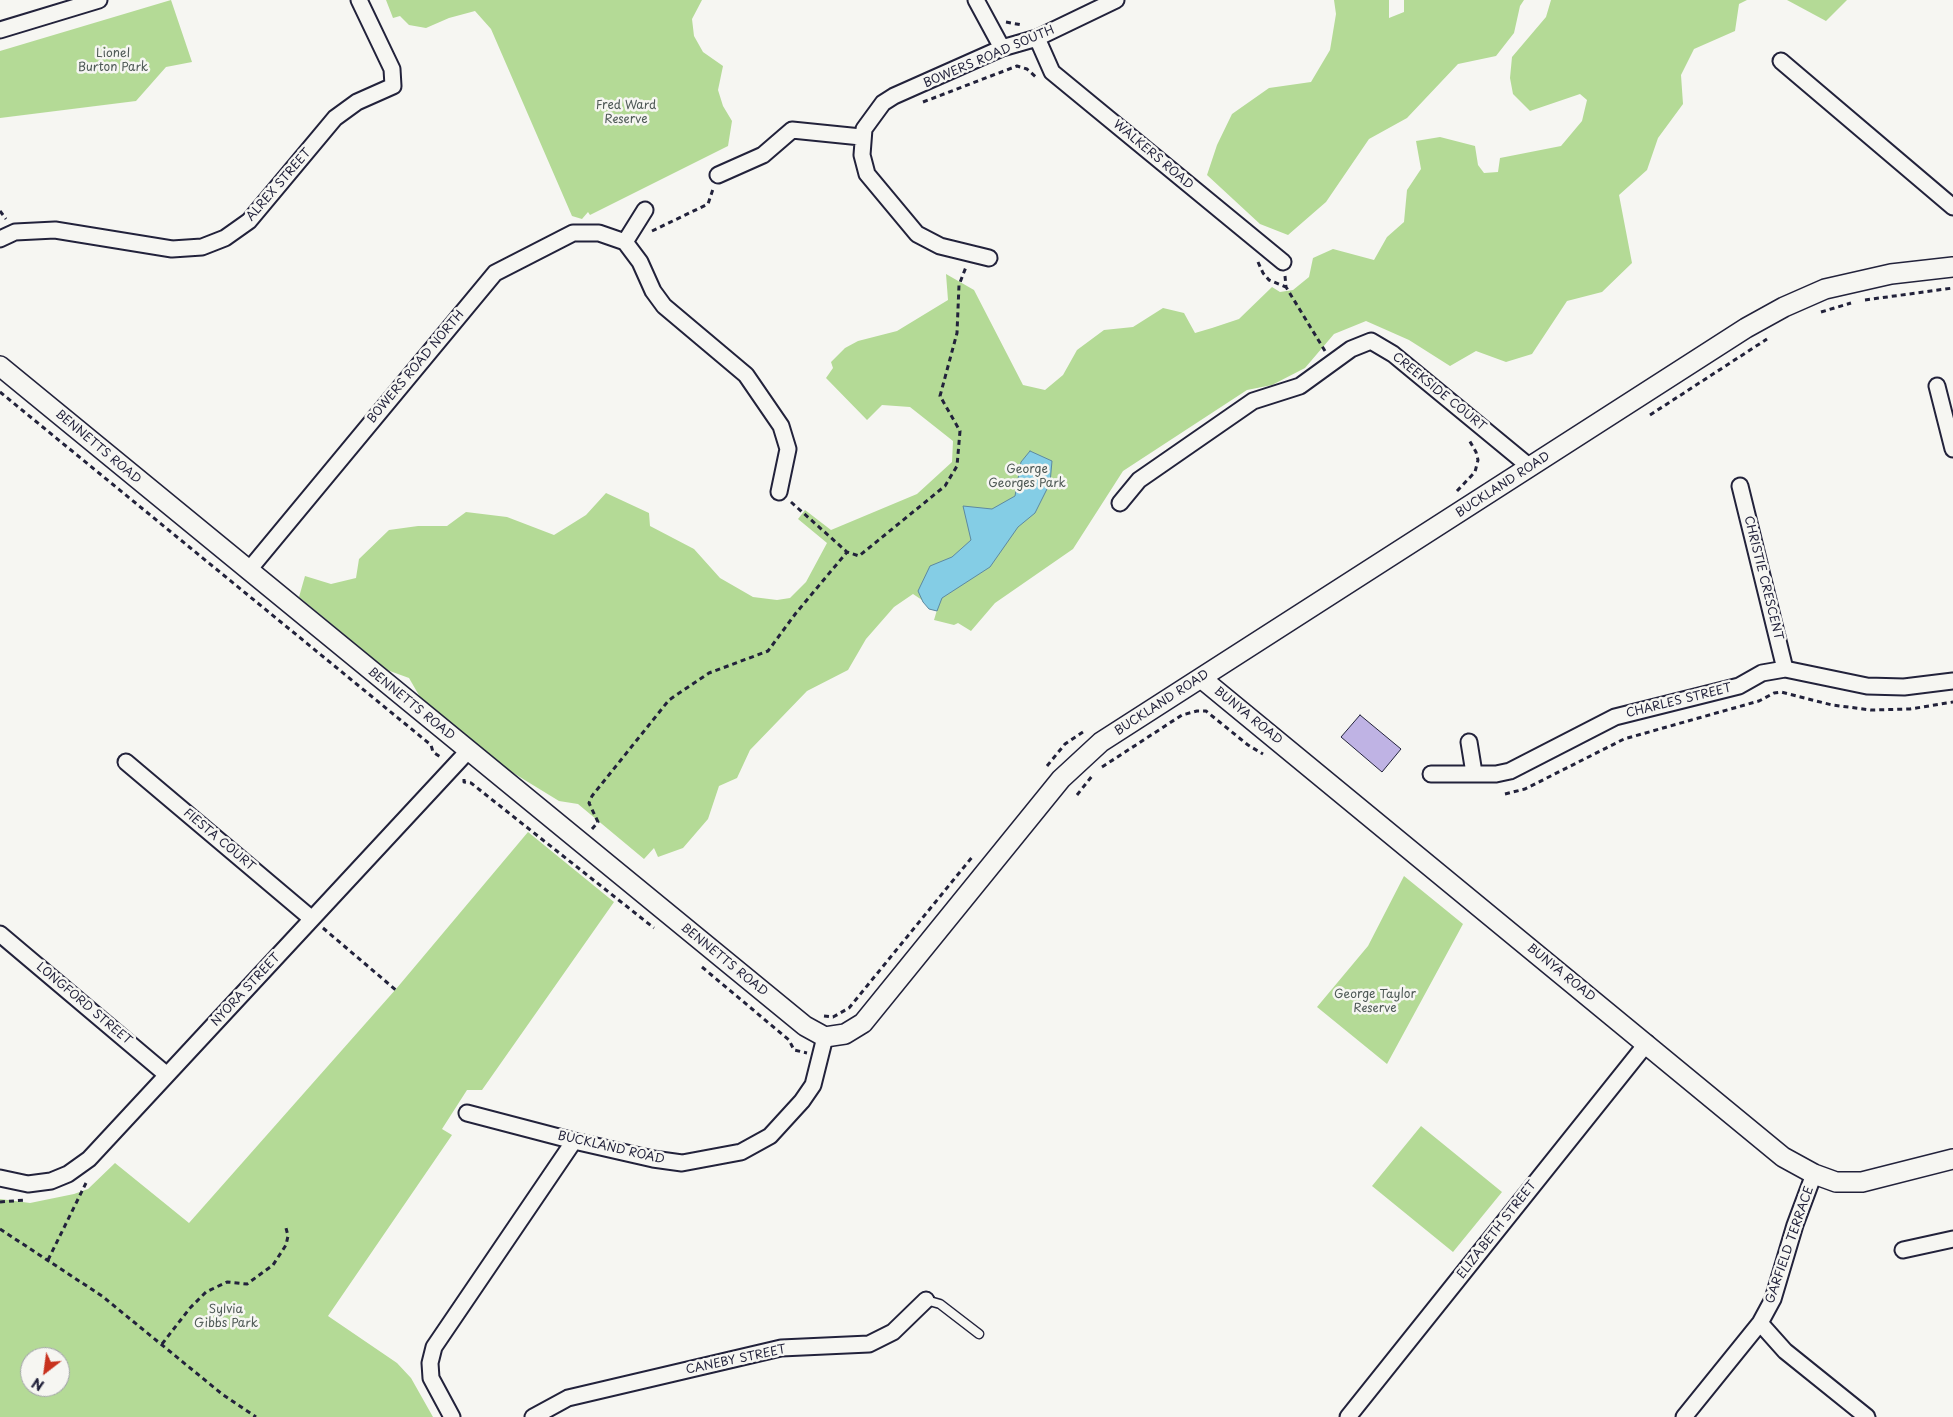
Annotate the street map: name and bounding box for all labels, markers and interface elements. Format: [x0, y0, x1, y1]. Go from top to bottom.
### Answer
street label: BOWERS ROAD SOUTH [921, 23, 1057, 91]
park label: Lionel Burton Park [78, 47, 148, 75]
park label: Fred Ward Reserve [596, 99, 656, 127]
street label: WALKERS ROAD [1110, 117, 1196, 193]
street label: ALREX STREET [244, 146, 314, 224]
street label: BOWERS ROAD NORTH [365, 308, 467, 426]
street label: CREEKSIDE COURT [1389, 350, 1489, 434]
street label: BENNETTS ROAD [52, 407, 144, 487]
street label: BUCKLAND ROAD [1453, 449, 1553, 521]
park label: George Georges Park [988, 463, 1066, 491]
street label: CHRISTIE CRESCENT [1741, 514, 1785, 642]
street label: BENNETTS ROAD [365, 665, 457, 743]
street label: BUCKLAND ROAD [1112, 667, 1212, 739]
street label: CHARLES STREET [1625, 681, 1733, 721]
street label: BUNYA ROAD [1211, 684, 1285, 748]
street label: FIESTA COURT [180, 806, 258, 874]
street label: BENNETTS ROAD [678, 921, 770, 999]
street label: BUNYA ROAD [1524, 941, 1598, 1005]
street label: NYORA STREET [209, 951, 283, 1029]
street label: LONGFORD STREET [33, 960, 135, 1048]
park label: George Taylor Reserve [1334, 988, 1416, 1016]
street label: BUCKLAND ROAD [556, 1129, 666, 1167]
street label: ELIZABETH STREET [1454, 1178, 1540, 1282]
street label: GARFIELD TERRACE [1763, 1184, 1817, 1306]
park label: Sylvia Gibbs Park [194, 1303, 258, 1331]
street label: CANEBY STREET [685, 1342, 787, 1378]
north arrow [20, 1347, 70, 1397]
text: N [28, 1373, 48, 1396]

